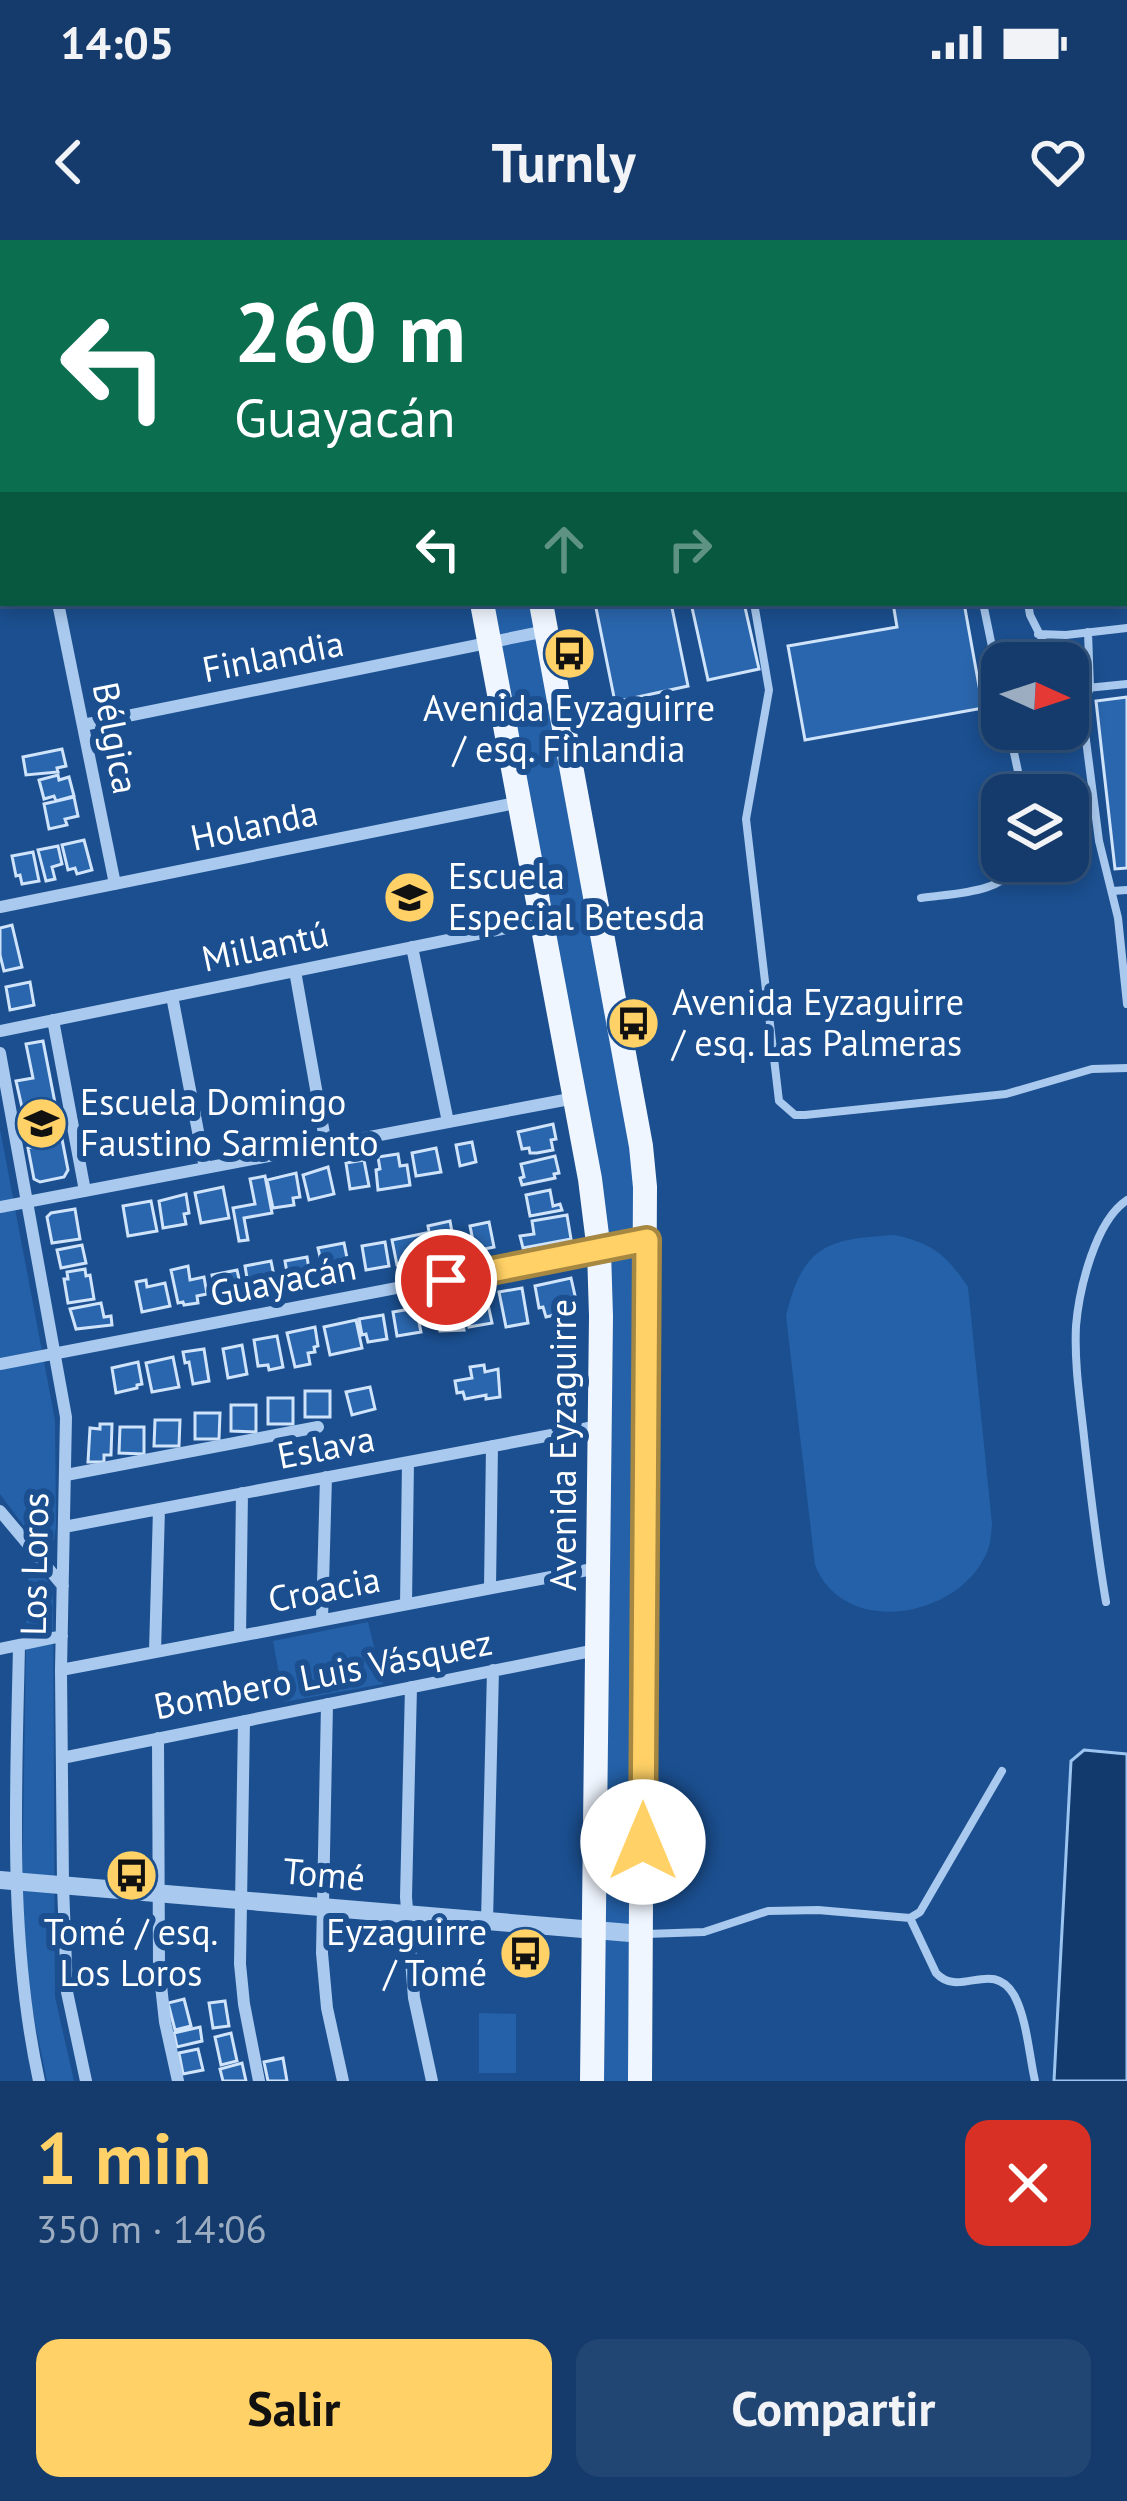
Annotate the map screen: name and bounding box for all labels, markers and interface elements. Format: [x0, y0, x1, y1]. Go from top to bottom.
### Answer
text: 14:05 [60, 13, 174, 71]
text: Turnly [491, 127, 636, 197]
icon: back [36, 129, 102, 195]
icon: heart [1025, 129, 1091, 195]
text: 260 m [234, 276, 466, 385]
icon: left [36, 288, 192, 444]
text: Guayacán [234, 382, 456, 452]
icon: left [405, 516, 471, 582]
icon: ahead [531, 516, 597, 582]
icon: right [657, 516, 723, 582]
street label: Finlandia [198, 619, 348, 692]
bus stop icon: Avenida Eyzaguirre / esq. Finlandia [541, 625, 597, 681]
north arrow [981, 642, 1089, 750]
map controls [981, 642, 1089, 882]
street label: Bélgica [83, 678, 150, 798]
place label: Avenida Eyzaguirre / esq. Finlandia [423, 684, 715, 772]
button: layers [981, 774, 1089, 882]
street label: Holanda [186, 788, 322, 861]
place label: Escuela Especial Betesda [448, 852, 705, 940]
school or university icon: Escuela Especial Betesda [381, 869, 437, 925]
street label: Millantú [197, 909, 333, 982]
place label: Avenida Eyzaguirre / esq. Las Palmeras [670, 978, 964, 1066]
bus stop icon: Avenida Eyzaguirre / esq. Las Palmeras [605, 995, 661, 1051]
place label: Escuela Domingo Faustino Sarmiento [80, 1078, 379, 1166]
school or university icon: Escuela Domingo Faustino Sarmiento [13, 1095, 69, 1151]
pin [395, 1229, 497, 1331]
street label: Guayacán [206, 1242, 360, 1317]
icon: arrive [413, 1247, 479, 1313]
street label: Avenida Eyzaguirre [539, 1299, 586, 1591]
street label: Eslava [273, 1414, 379, 1479]
street label: Los Loros [9, 1492, 58, 1636]
street label: Croacia [264, 1555, 384, 1622]
street label: Bombero Luis Vásquez [150, 1618, 496, 1729]
position arrow [580, 1779, 706, 1905]
street label: Tomé [281, 1847, 367, 1900]
bus stop icon: Tomé / esq. Los Loros [103, 1848, 159, 1904]
place label: Tomé / esq. Los Loros [44, 1908, 218, 1996]
place label: Eyzaguirre / Tomé [326, 1908, 487, 1996]
bus stop icon: Eyzaguirre / Tomé [498, 1925, 554, 1981]
text: 1 min [36, 2111, 212, 2204]
button: close [965, 2120, 1091, 2246]
text: 350 m · 14:06 [36, 2203, 267, 2254]
button: Salir [36, 2339, 552, 2477]
button: Compartir [576, 2339, 1091, 2477]

